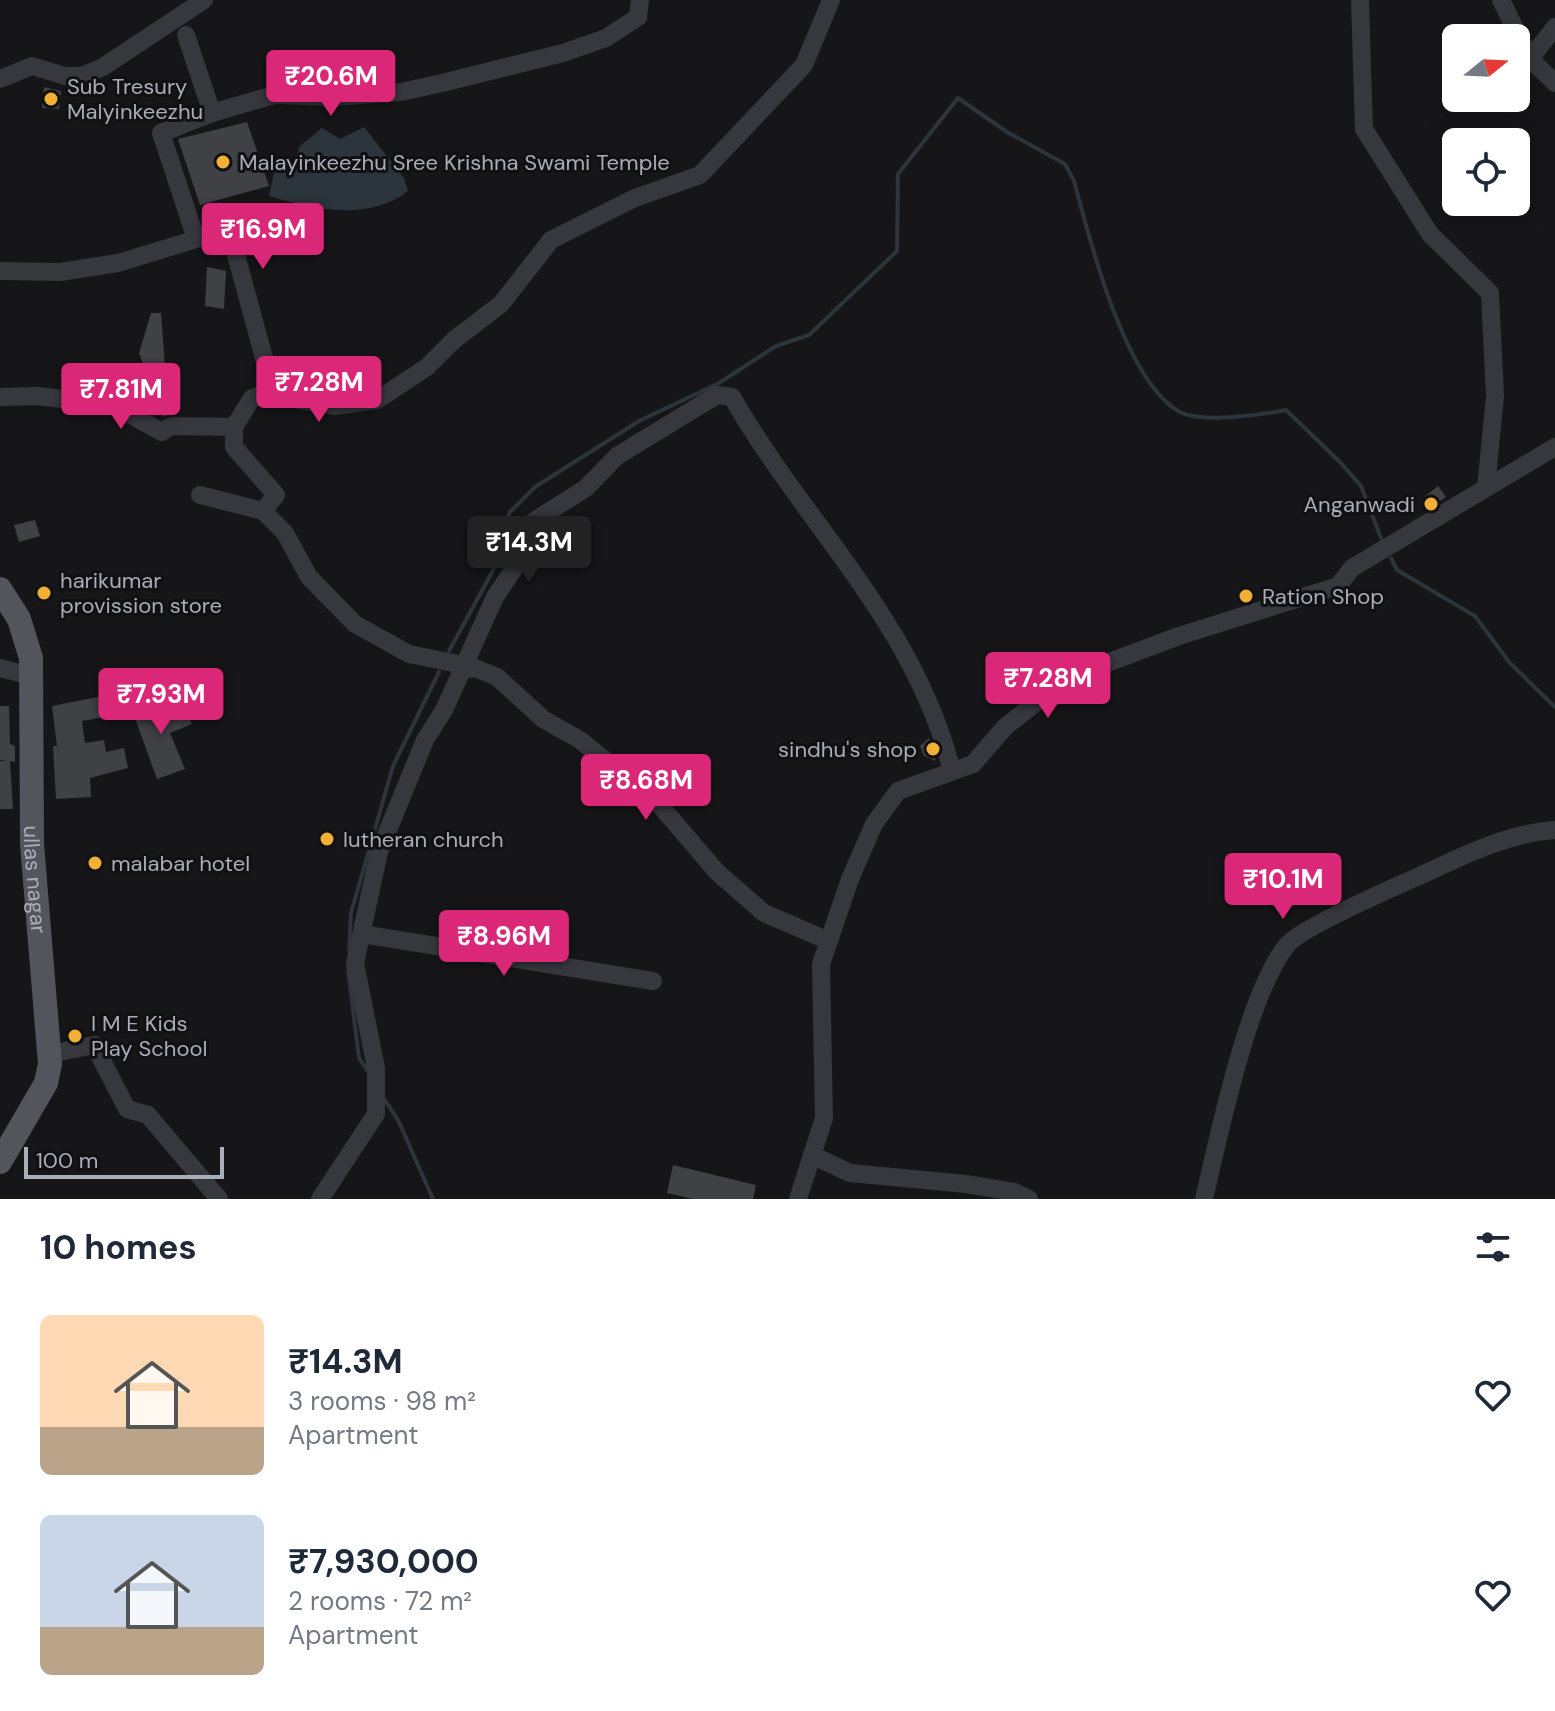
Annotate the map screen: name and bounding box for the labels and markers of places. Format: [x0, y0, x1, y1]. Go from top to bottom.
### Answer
pin: ₹20.6M [266, 50, 396, 118]
place label: Sub Tresury Malyinkeezhu [67, 72, 203, 126]
marker: Sub Tresury Malyinkeezhu [42, 90, 60, 108]
place label: Malayinkeezhu Sree Krishna Swami Temple [239, 148, 670, 177]
marker: Malayinkeezhu Sree Krishna Swami Temple [214, 153, 232, 171]
pin: ₹16.9M [198, 203, 328, 271]
pin: ₹7.28M [254, 356, 384, 424]
pin: ₹7.81M [56, 363, 186, 431]
place label: Anganwadi [1303, 490, 1415, 519]
marker: Anganwadi [1422, 495, 1440, 513]
pin: ₹14.3M [464, 516, 594, 584]
place label: harikumar provission store [60, 566, 222, 620]
place label: Ration Shop [1262, 582, 1384, 611]
marker: harikumar provission store [35, 584, 53, 602]
marker: Ration Shop [1237, 587, 1255, 605]
pin: ₹7.28M [983, 652, 1113, 720]
pin: ₹7.93M [96, 668, 226, 736]
place label: sindhu's shop [778, 735, 917, 764]
marker: sindhu's shop [924, 740, 942, 758]
pin: ₹8.68M [581, 754, 711, 822]
place label: lutheran church [343, 825, 504, 854]
marker: lutheran church [318, 830, 336, 848]
place label: malabar hotel [111, 849, 250, 878]
pin: ₹10.1M [1218, 853, 1348, 921]
marker: malabar hotel [86, 854, 104, 872]
pin: ₹8.96M [439, 910, 569, 978]
place label: I M E Kids Play School [91, 1009, 207, 1063]
marker: I M E Kids Play School [66, 1027, 84, 1045]

